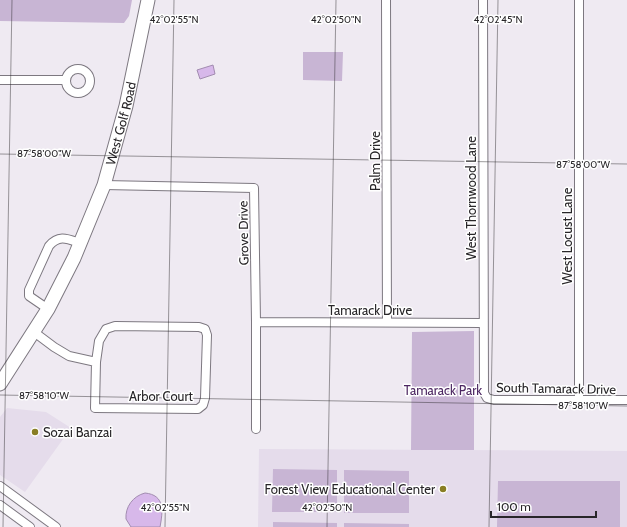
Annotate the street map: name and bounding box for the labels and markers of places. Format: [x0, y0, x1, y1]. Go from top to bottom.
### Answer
place label: Sozai Banzai [43, 424, 112, 440]
marker: Sozai Banzai [30, 427, 40, 437]
place label: Forest View Educational Center [265, 481, 436, 497]
marker: Forest View Educational Center [438, 484, 448, 494]

